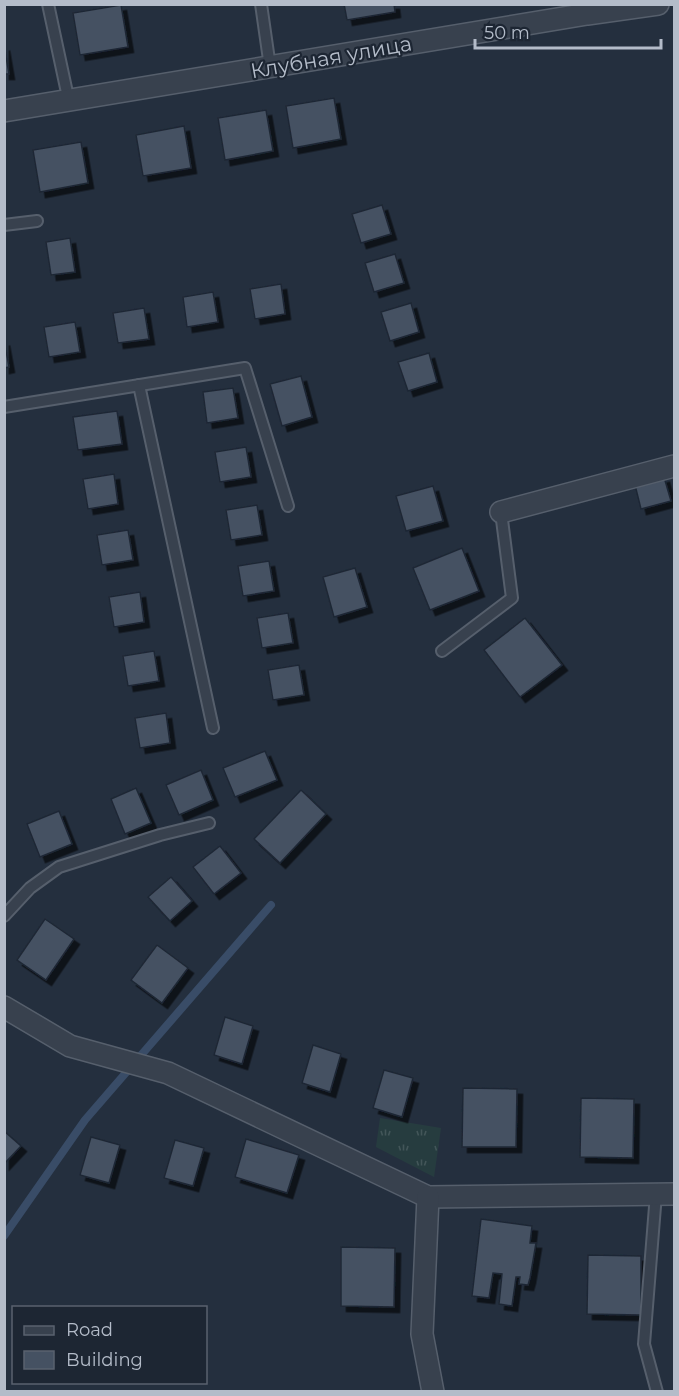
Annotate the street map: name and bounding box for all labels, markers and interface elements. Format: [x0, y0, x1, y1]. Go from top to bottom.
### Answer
scale bar [475, 12, 661, 50]
text: 50 m [484, 22, 530, 44]
street label: Клубная улица [248, 31, 414, 83]
legend [12, 1306, 207, 1384]
text: Road [66, 1319, 113, 1341]
text: Building [66, 1349, 143, 1371]

